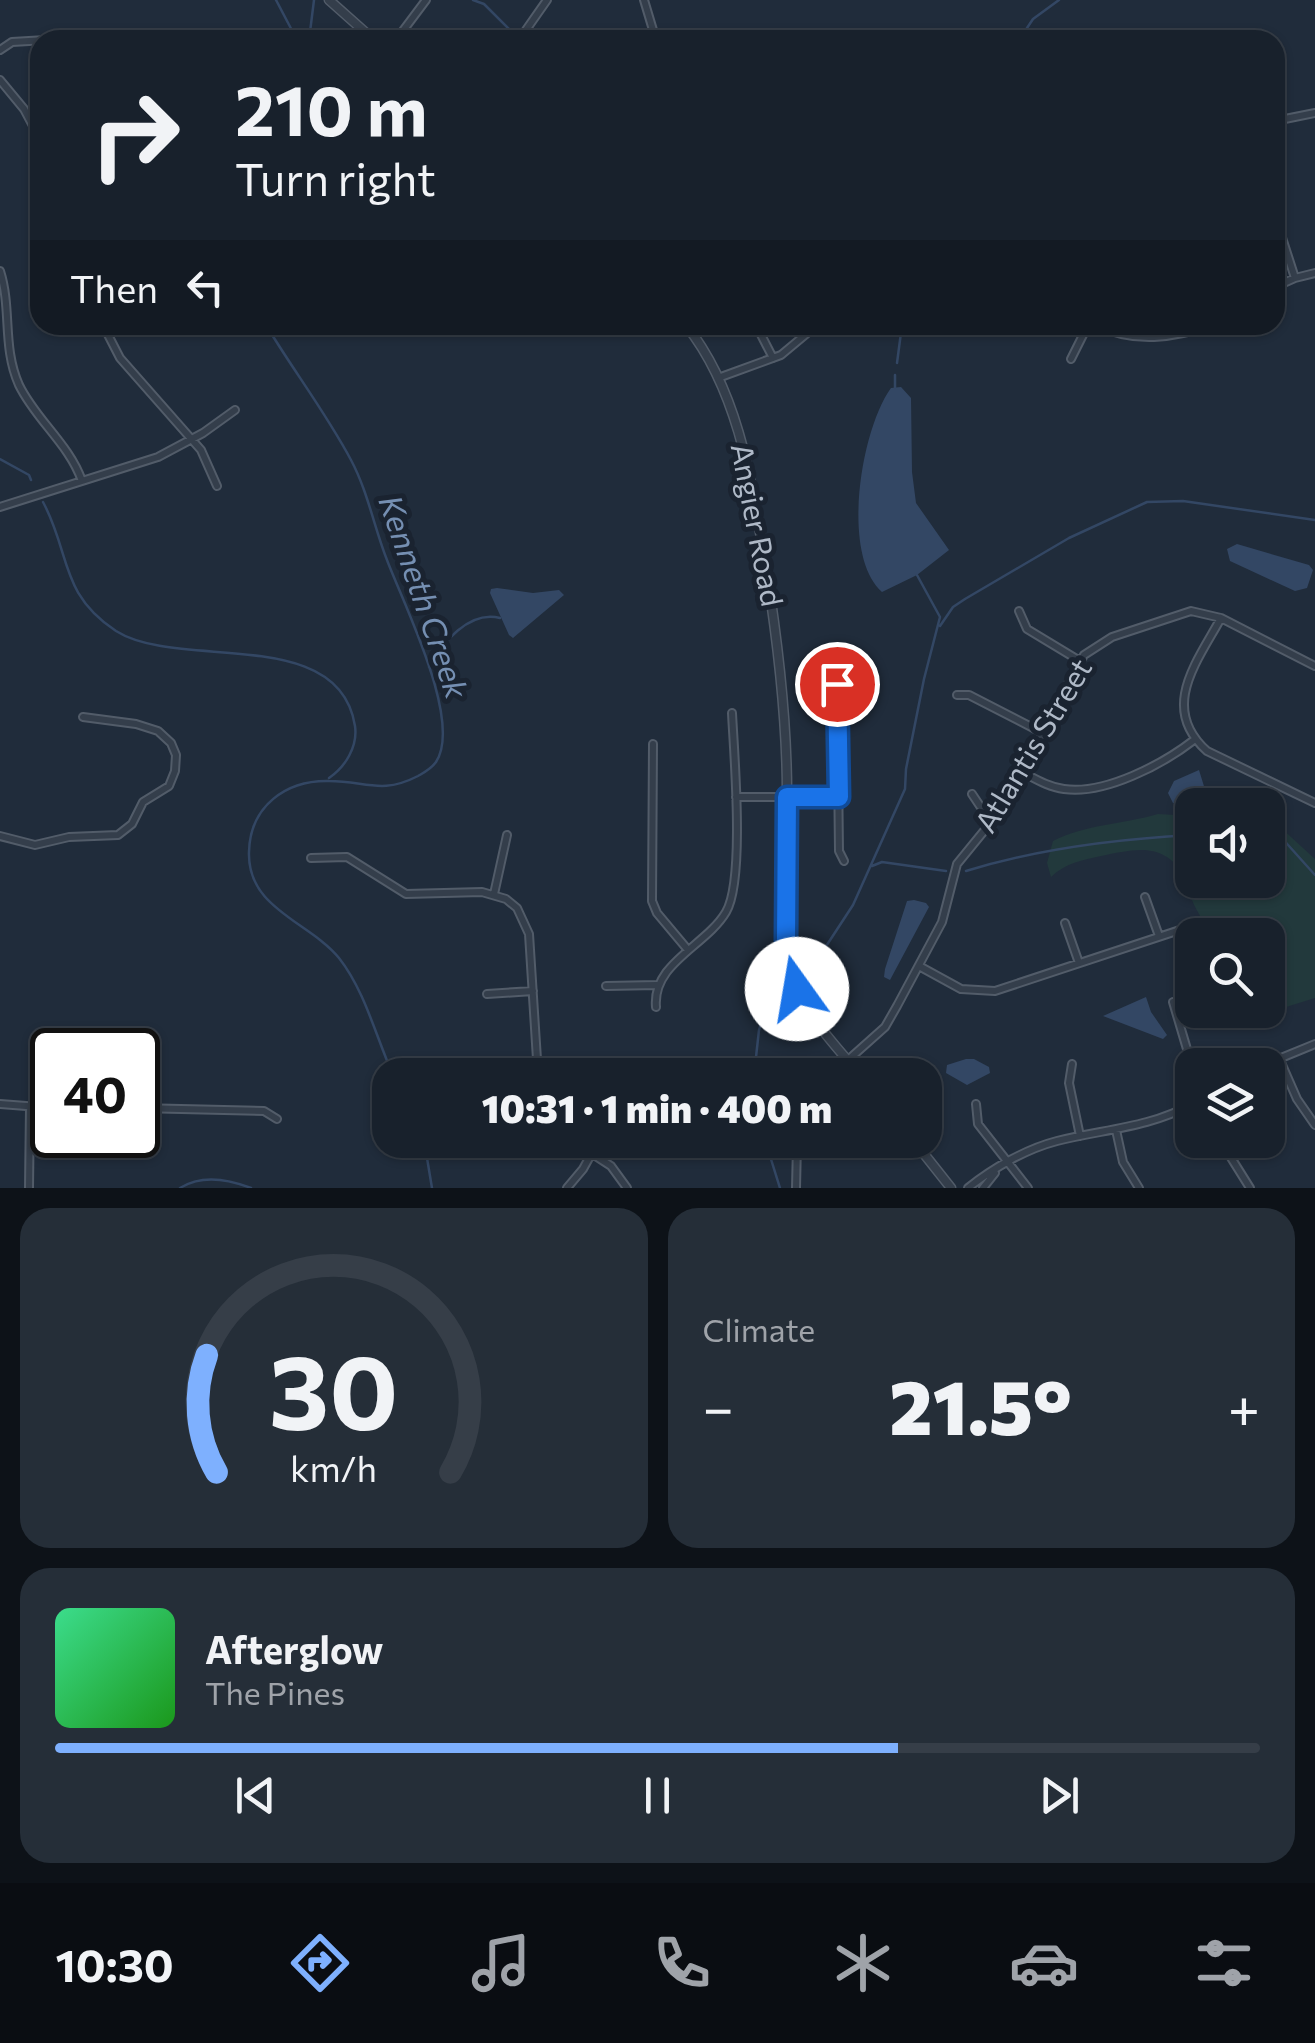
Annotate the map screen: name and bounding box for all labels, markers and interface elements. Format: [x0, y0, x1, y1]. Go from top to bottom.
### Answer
text: 210 m [235, 65, 427, 150]
icon: right [70, 70, 200, 200]
text: Turn right [235, 150, 436, 205]
icon: left [178, 260, 233, 315]
text: Then [70, 264, 158, 311]
street label: Angier Road [725, 440, 792, 609]
water label: Kenneth Creek [371, 489, 479, 704]
pin [795, 642, 880, 727]
street label: Atlantis Street [965, 651, 1098, 838]
icon: arrive [810, 657, 865, 712]
map controls [1175, 788, 1285, 1158]
button: sound [1175, 788, 1285, 898]
button: search [1175, 918, 1285, 1028]
position arrow [745, 937, 849, 1041]
speed limit sign: 40 [30, 1028, 160, 1158]
button: layers [1175, 1048, 1285, 1158]
text: 10:31 · 1 min · 400 m [482, 1084, 832, 1131]
text: Climate [703, 1309, 815, 1349]
text: 30 [269, 1324, 399, 1451]
text: 21.5° [889, 1359, 1072, 1450]
text: − [703, 1372, 734, 1439]
text: + [1228, 1372, 1260, 1439]
text: km/h [290, 1446, 377, 1489]
text: Afterglow [205, 1625, 383, 1672]
text: The Pines [205, 1672, 345, 1712]
icon: previous [228, 1768, 283, 1823]
icon: pause [630, 1768, 685, 1823]
icon: next [1032, 1768, 1087, 1823]
icon: directions [285, 1928, 355, 1998]
icon: music [466, 1928, 536, 1998]
icon: phone [647, 1928, 717, 1998]
icon: climate [828, 1928, 898, 1998]
icon: car [1009, 1928, 1079, 1998]
icon: filters [1189, 1928, 1259, 1998]
text: 10:30 [55, 1936, 174, 1991]

